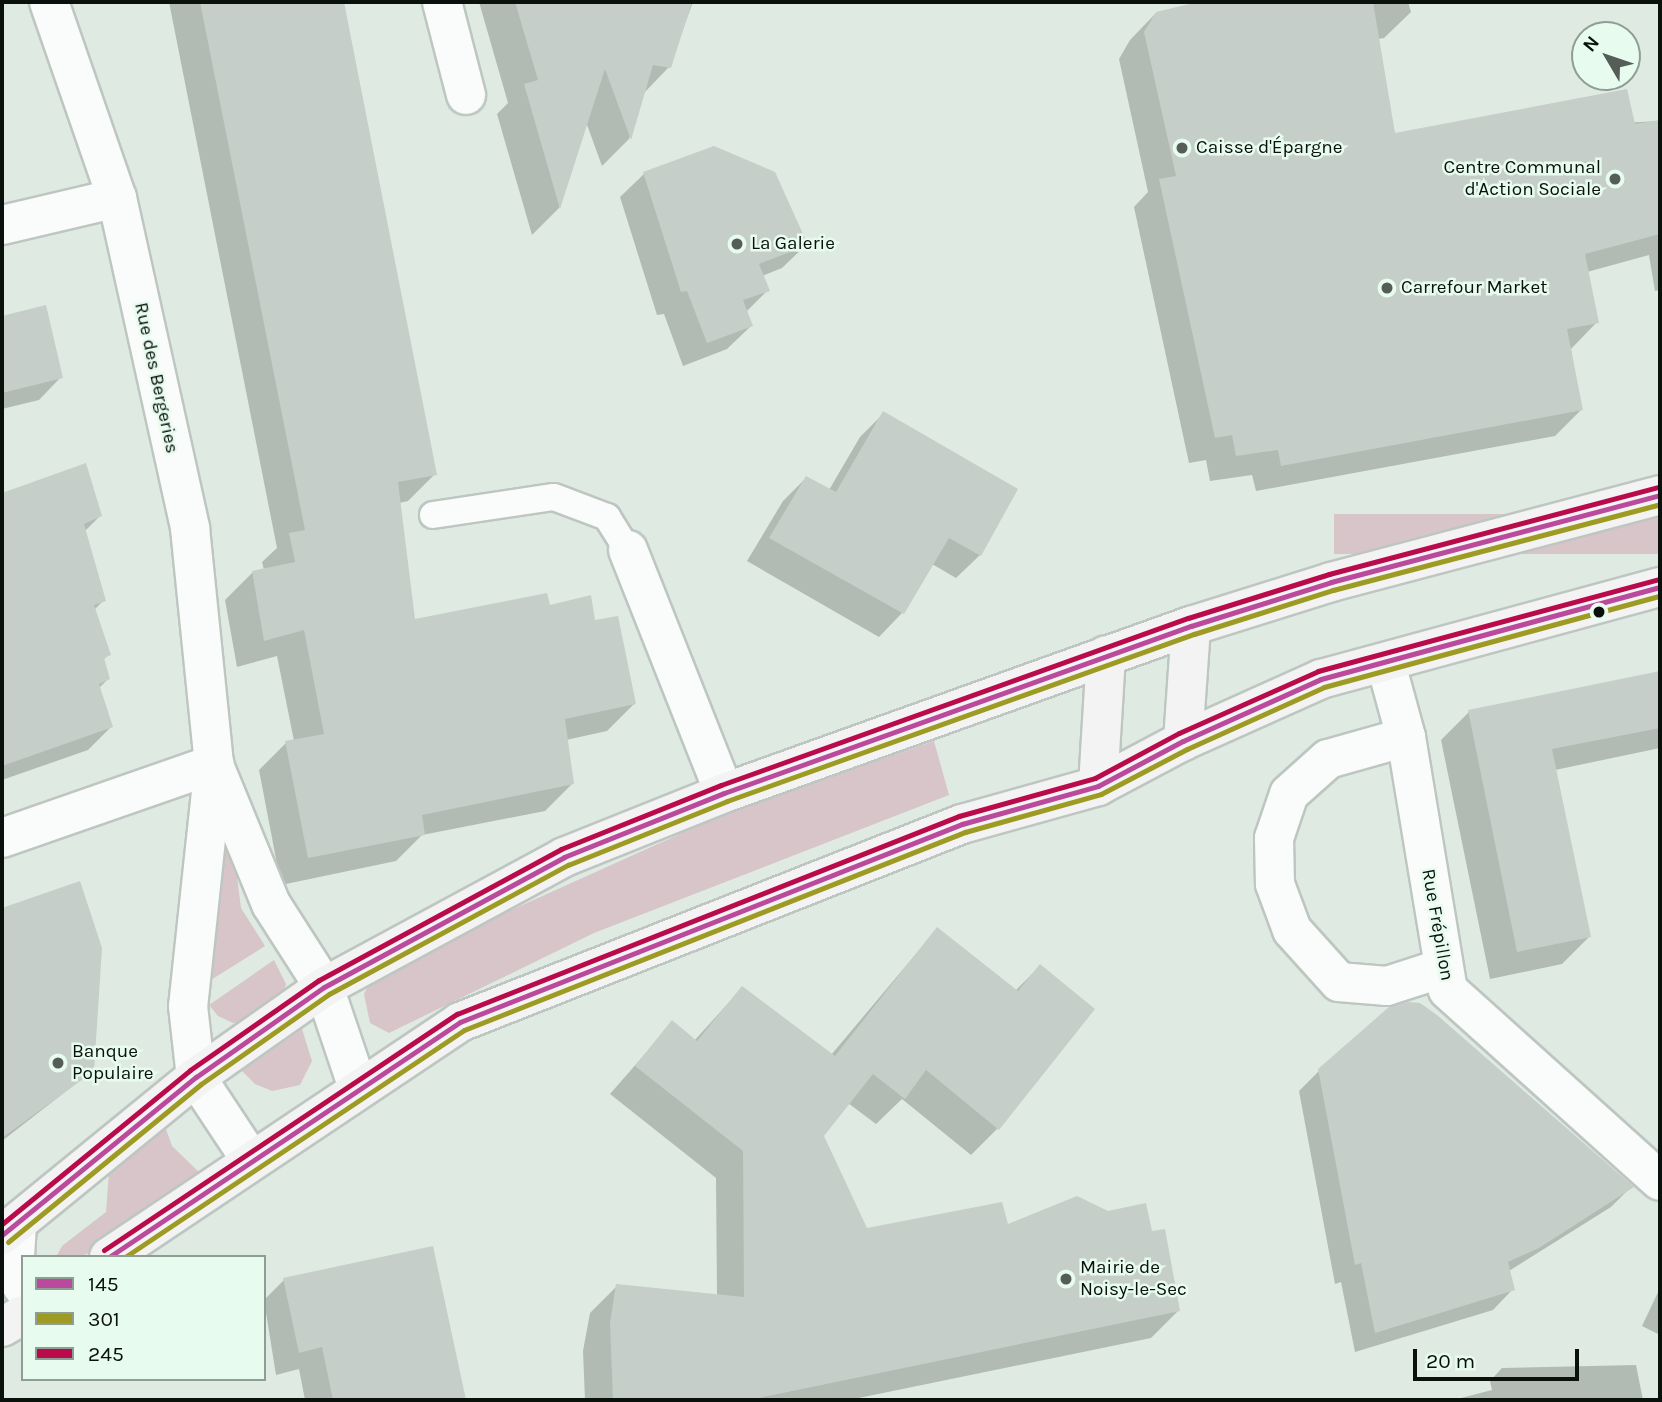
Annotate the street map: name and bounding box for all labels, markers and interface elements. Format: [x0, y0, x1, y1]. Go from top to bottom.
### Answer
north arrow [1571, 21, 1641, 91]
text: N [1578, 32, 1604, 56]
place label: Caisse d'Épargne [1196, 137, 1343, 159]
marker: Caisse d'Épargne [1174, 140, 1190, 156]
place label: Centre Communal d'Action Sociale [1444, 157, 1601, 201]
marker: Centre Communal d'Action Sociale [1607, 171, 1623, 187]
place label: La Galerie [751, 233, 835, 255]
marker: La Galerie [729, 236, 745, 252]
place label: Carrefour Market [1401, 277, 1547, 299]
marker: Carrefour Market [1379, 280, 1395, 296]
street label: Rue des Bergeries [129, 300, 183, 456]
unlabelled marker [1592, 605, 1606, 619]
street label: Rue Frépillon [1416, 867, 1458, 983]
place label: Banque Populaire [72, 1041, 154, 1085]
marker: Banque Populaire [50, 1055, 66, 1071]
legend [21, 1255, 266, 1381]
place label: Mairie de Noisy-le-Sec [1080, 1257, 1187, 1301]
marker: Mairie de Noisy-le-Sec [1058, 1271, 1074, 1287]
text: 145 [88, 1272, 119, 1296]
text: 301 [88, 1307, 120, 1331]
scale bar [1417, 1336, 1583, 1380]
text: 245 [88, 1342, 124, 1366]
text: 20 m [1426, 1349, 1475, 1373]

